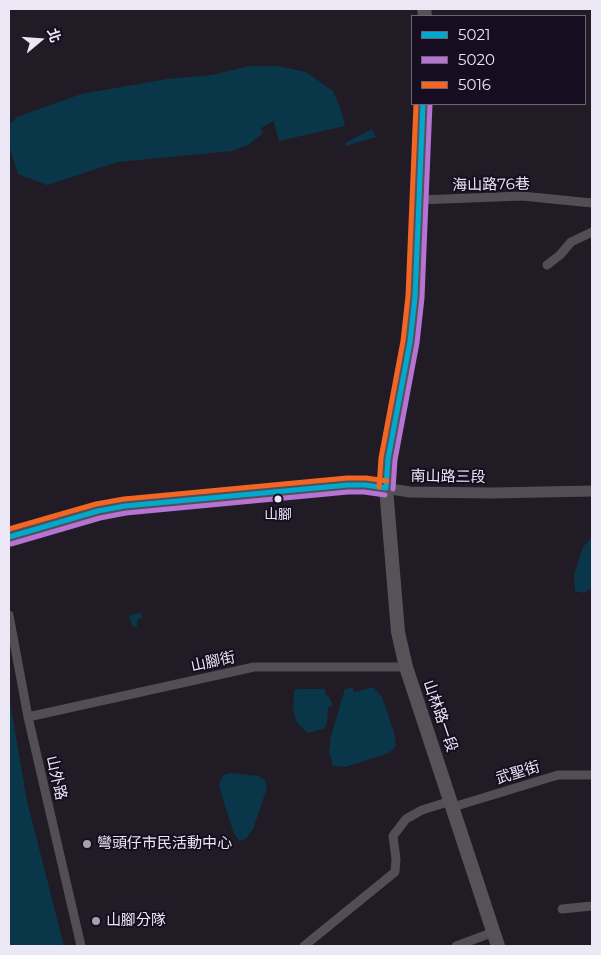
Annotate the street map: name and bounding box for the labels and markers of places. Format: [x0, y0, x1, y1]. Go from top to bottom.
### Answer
marker: 山腳 [273, 494, 283, 504]
place label: 山腳 [264, 507, 292, 523]
place label: 彎頭仔市民活動中心 [97, 835, 232, 853]
marker: 彎頭仔市民活動中心 [81, 838, 93, 850]
place label: 山腳分隊 [106, 912, 166, 930]
marker: 山腳分隊 [90, 915, 102, 927]

